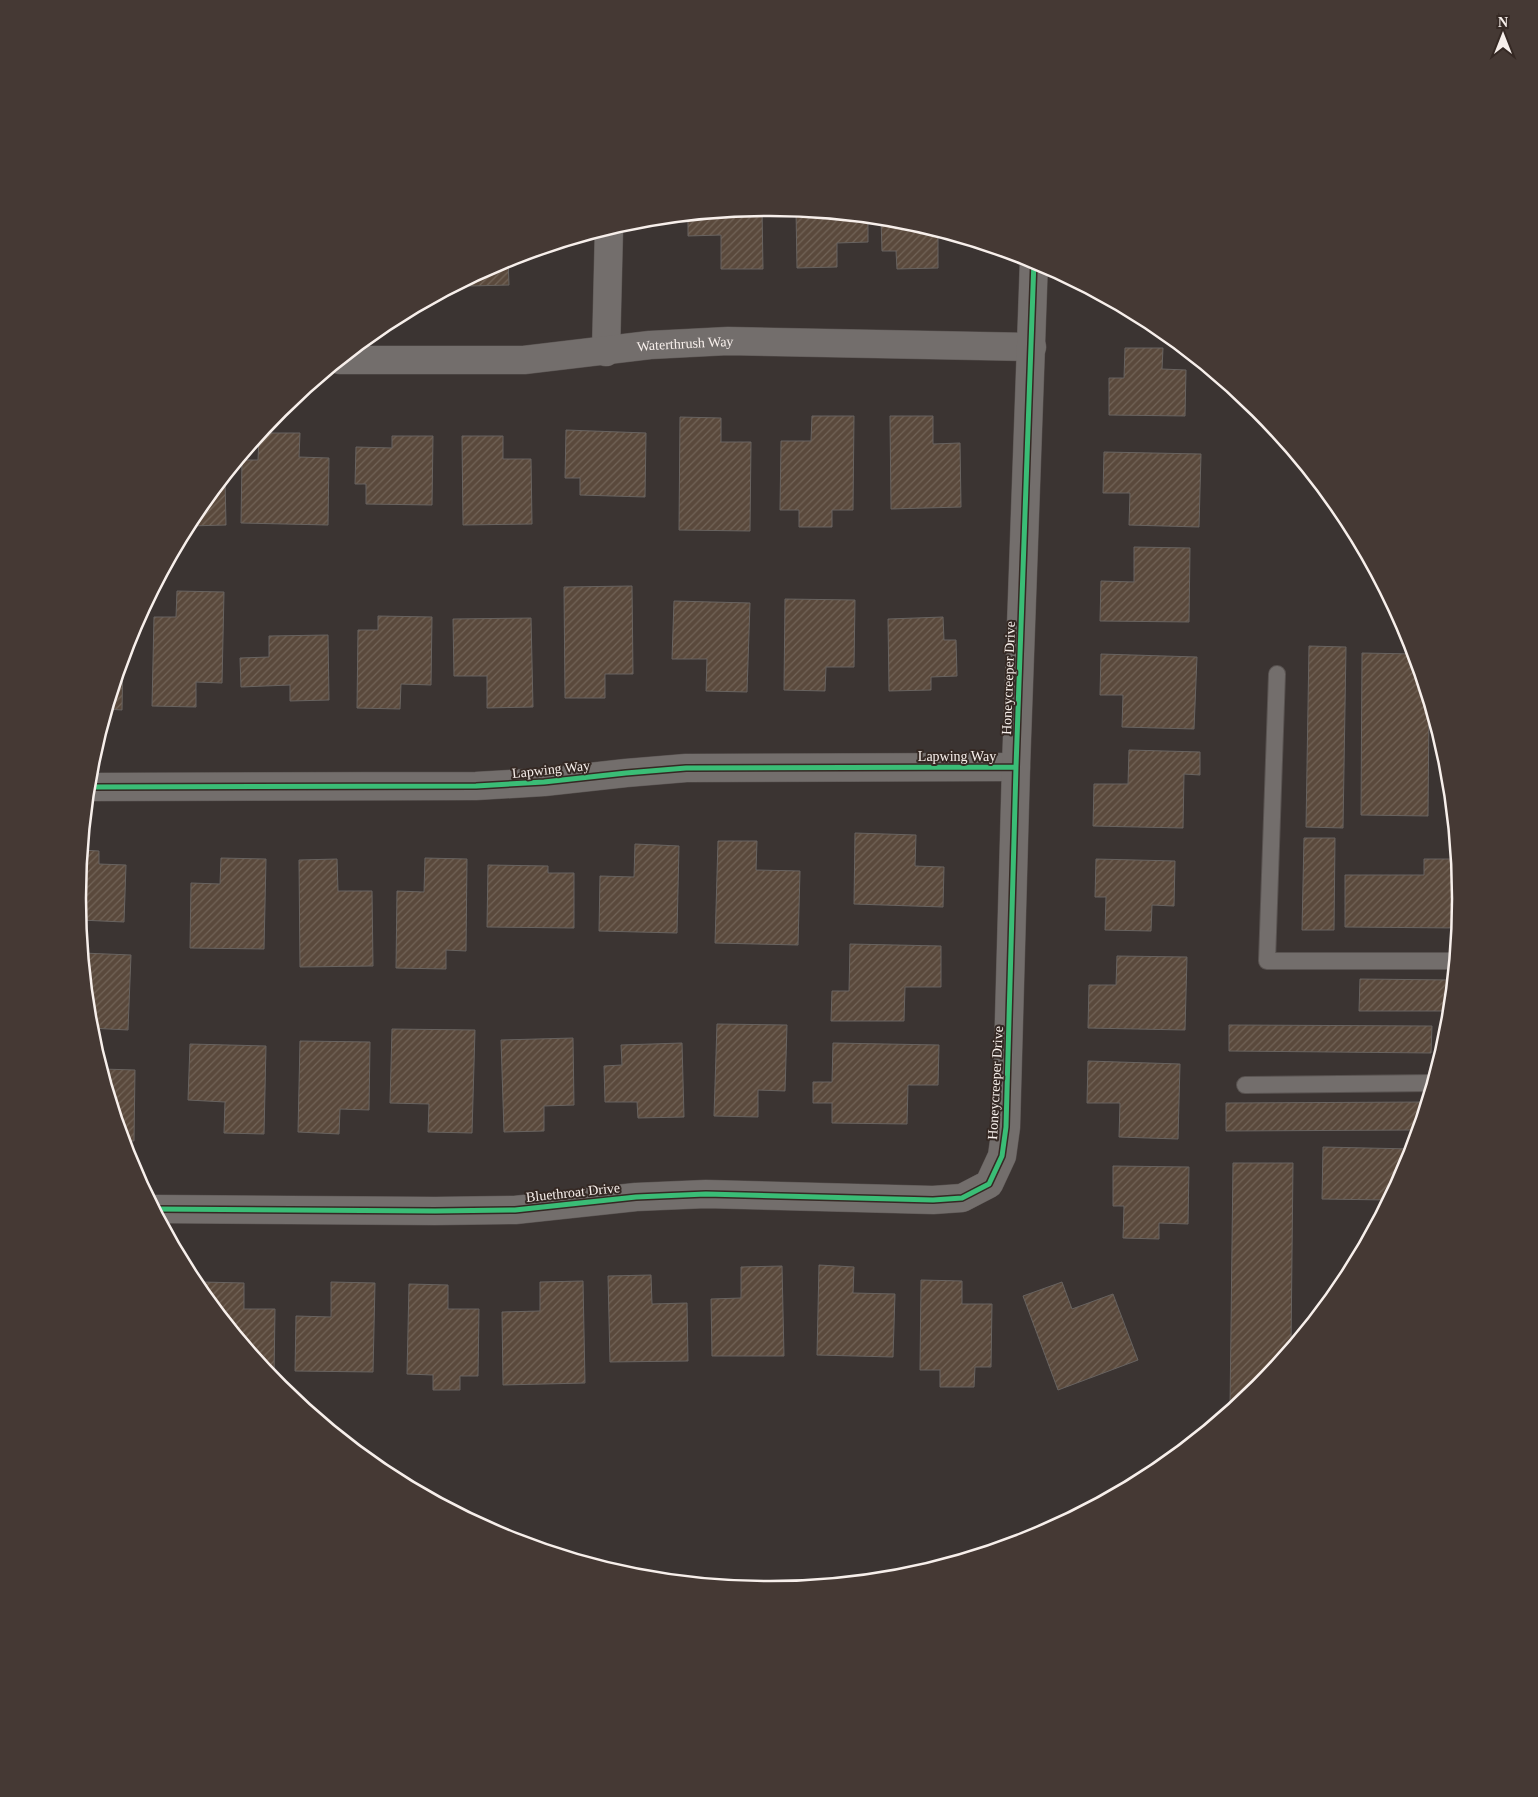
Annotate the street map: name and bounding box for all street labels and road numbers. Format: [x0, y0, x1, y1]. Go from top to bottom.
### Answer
street label: Waterthrush Way [636, 334, 733, 355]
street label: Honeycreeper Drive [999, 621, 1018, 735]
street label: Lapwing Way [918, 749, 996, 764]
street label: Lapwing Way [511, 758, 591, 781]
street label: Honeycreeper Drive [985, 1026, 1006, 1140]
street label: Bluethroat Drive [525, 1180, 621, 1205]

